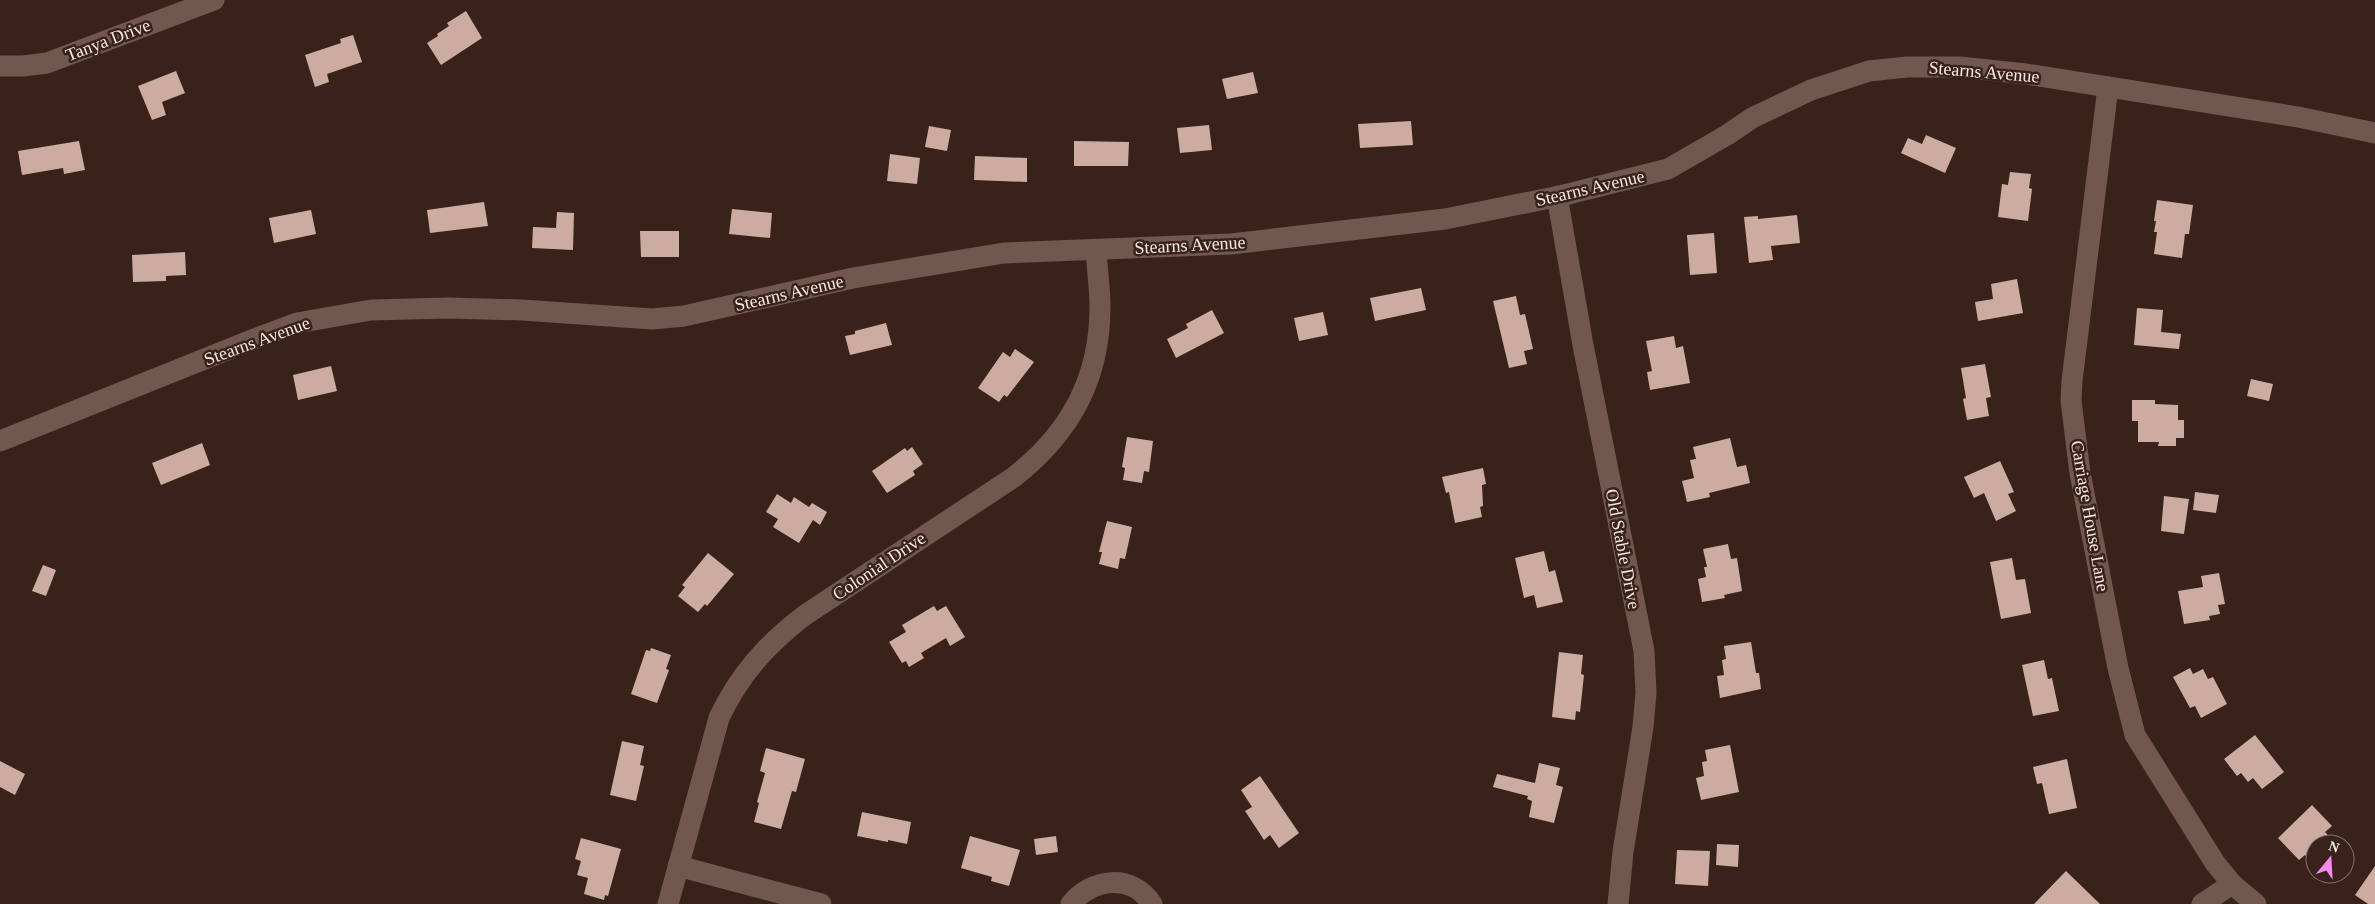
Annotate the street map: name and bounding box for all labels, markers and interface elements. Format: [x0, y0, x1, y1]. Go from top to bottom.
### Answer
street label: Tanya Drive [63, 15, 153, 65]
street label: Stearns Avenue [1928, 57, 2040, 87]
street label: Stearns Avenue [1534, 166, 1646, 210]
street label: Stearns Avenue [1134, 232, 1246, 258]
street label: Stearns Avenue [733, 271, 845, 315]
street label: Stearns Avenue [201, 313, 313, 369]
street label: Carriage House Lane [2067, 439, 2113, 593]
street label: Old Stable Drive [1602, 487, 1644, 611]
street label: Colonial Drive [829, 528, 929, 604]
north arrow [2305, 834, 2355, 884]
text: N [2327, 838, 2341, 856]

